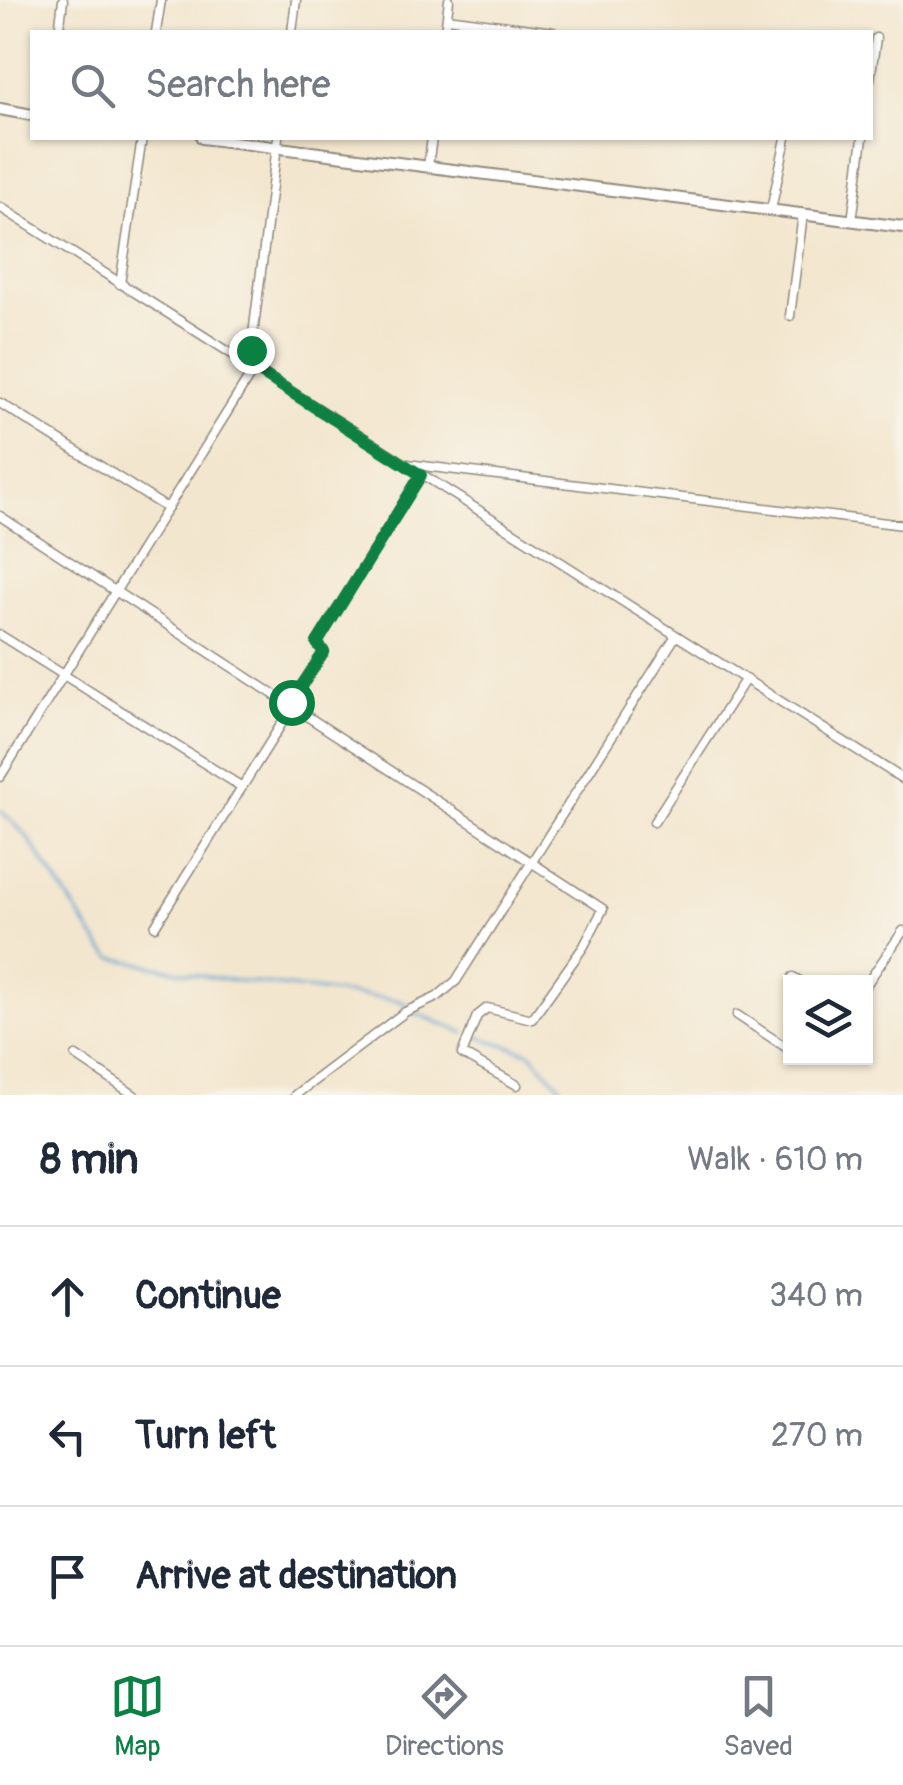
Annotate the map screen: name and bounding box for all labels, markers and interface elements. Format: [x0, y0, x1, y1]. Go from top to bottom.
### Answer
search box [30, 30, 873, 140]
icon: search [65, 58, 120, 113]
text: Search here [145, 61, 331, 109]
route end [229, 328, 275, 374]
route start [269, 680, 315, 726]
map controls [783, 975, 873, 1065]
button: layers [783, 975, 873, 1065]
text: 8 min [40, 1134, 138, 1186]
text: Walk · 610 m [687, 1140, 863, 1180]
icon: ahead [40, 1269, 95, 1324]
text: Continue [135, 1272, 281, 1320]
text: 340 m [769, 1276, 863, 1316]
icon: left [40, 1409, 95, 1464]
text: Turn left [135, 1412, 276, 1460]
text: 270 m [771, 1416, 863, 1456]
icon: arrive [40, 1549, 95, 1604]
text: Arrive at destination [135, 1552, 457, 1600]
tab: Map [110, 1669, 165, 1764]
tab: Directions [385, 1669, 504, 1764]
tab: Saved [724, 1669, 793, 1764]

